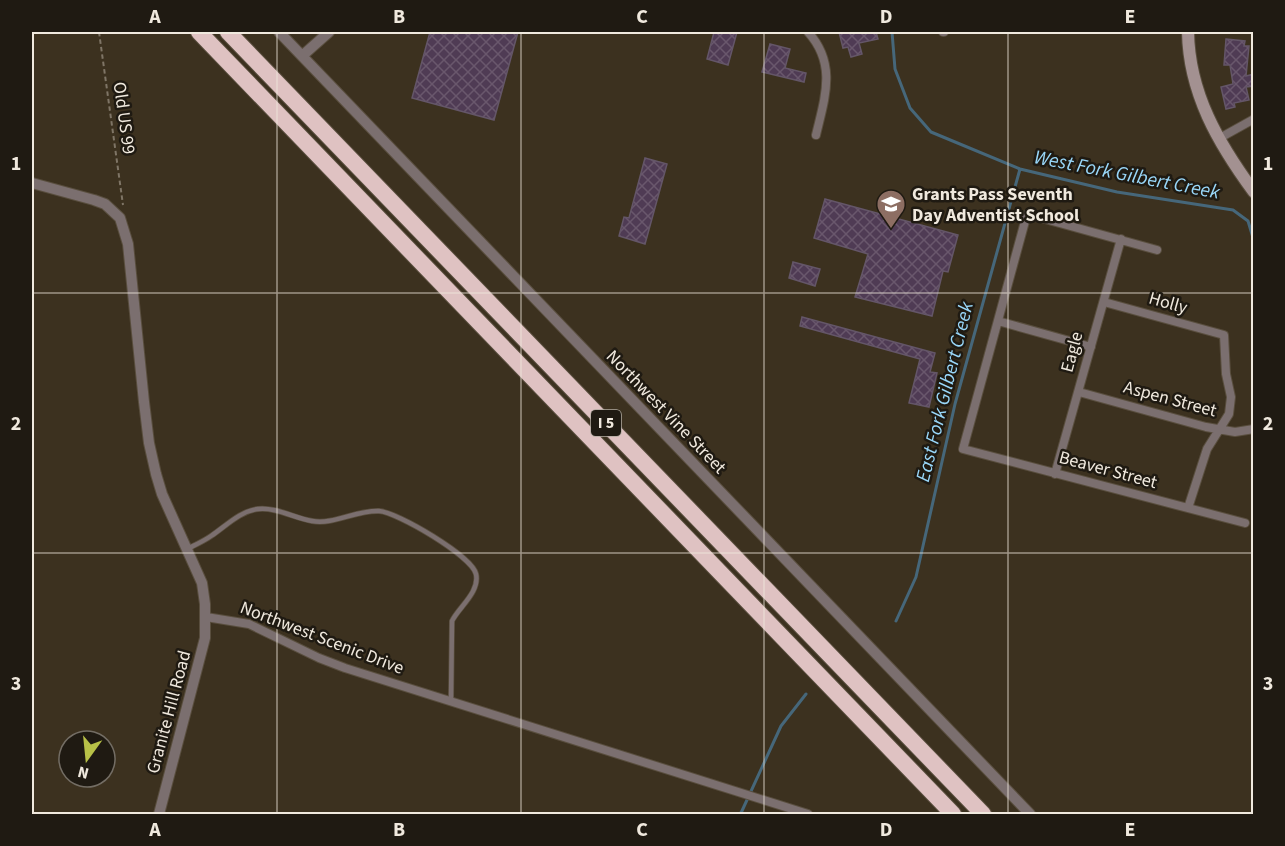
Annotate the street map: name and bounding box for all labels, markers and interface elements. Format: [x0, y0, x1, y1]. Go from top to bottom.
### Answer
text: A [148, 3, 161, 31]
text: B [393, 3, 405, 31]
text: C [636, 3, 648, 31]
text: D [880, 3, 892, 31]
text: E [1125, 3, 1135, 31]
street label: Old US 99 [107, 80, 141, 156]
water label: West Fork Gilbert Creek [1032, 143, 1223, 207]
text: 1 [11, 150, 21, 178]
text: 1 [1263, 150, 1273, 178]
place label: Grants Pass Seventh Day Adventist School [912, 182, 1079, 228]
school or university icon: Grants Pass Seventh Day Adventist School [875, 188, 907, 230]
street label: Holly [1146, 286, 1191, 321]
water label: East Fork Gilbert Creek [909, 299, 981, 485]
street label: Eagle [1055, 329, 1089, 375]
street label: Northwest Vine Street [600, 345, 732, 479]
street label: Aspen Street [1121, 375, 1219, 423]
text: 2 [11, 410, 21, 438]
road number: I 5 [591, 410, 621, 436]
text: 2 [1263, 410, 1273, 438]
street label: Beaver Street [1056, 445, 1160, 495]
street label: Northwest Scenic Drive [236, 595, 408, 681]
street label: Granite Hill Road [141, 648, 197, 776]
text: 3 [11, 670, 21, 698]
text: 3 [1263, 670, 1273, 698]
north arrow [57, 729, 117, 789]
text: N [75, 761, 91, 785]
text: A [148, 816, 161, 844]
text: B [393, 816, 405, 844]
text: C [636, 816, 648, 844]
text: D [880, 816, 892, 844]
text: E [1125, 816, 1135, 844]

